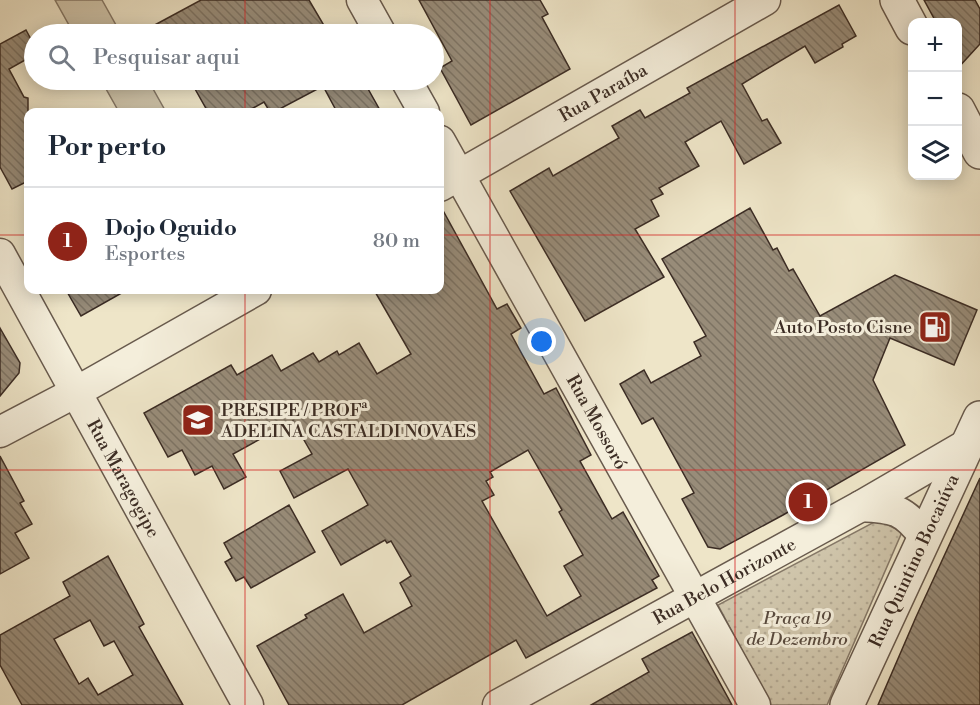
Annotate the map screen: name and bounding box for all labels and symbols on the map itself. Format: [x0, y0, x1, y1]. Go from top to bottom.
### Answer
street label: Rua Paraíba [555, 58, 652, 127]
fuel station icon: Auto Posto Cisne [917, 309, 953, 345]
place label: Auto Posto Cisne [773, 316, 912, 339]
your location [527, 327, 556, 356]
street label: Rua Mossoró [561, 371, 633, 474]
place label: PRESIPE / PROFª ADELINA CASTALDI NOVAES [220, 399, 476, 443]
school or university icon: PRESIPE / PROFª ADELINA CASTALDI NOVAES [180, 402, 216, 438]
street label: Rua Maragogipe [82, 415, 165, 542]
street label: Rua Quintino Bocaiúva [864, 469, 964, 651]
pin: 1 [788, 480, 828, 524]
street label: Rua Belo Horizonte [649, 532, 800, 630]
park label: Praça 19 de Dezembro [746, 607, 848, 651]

